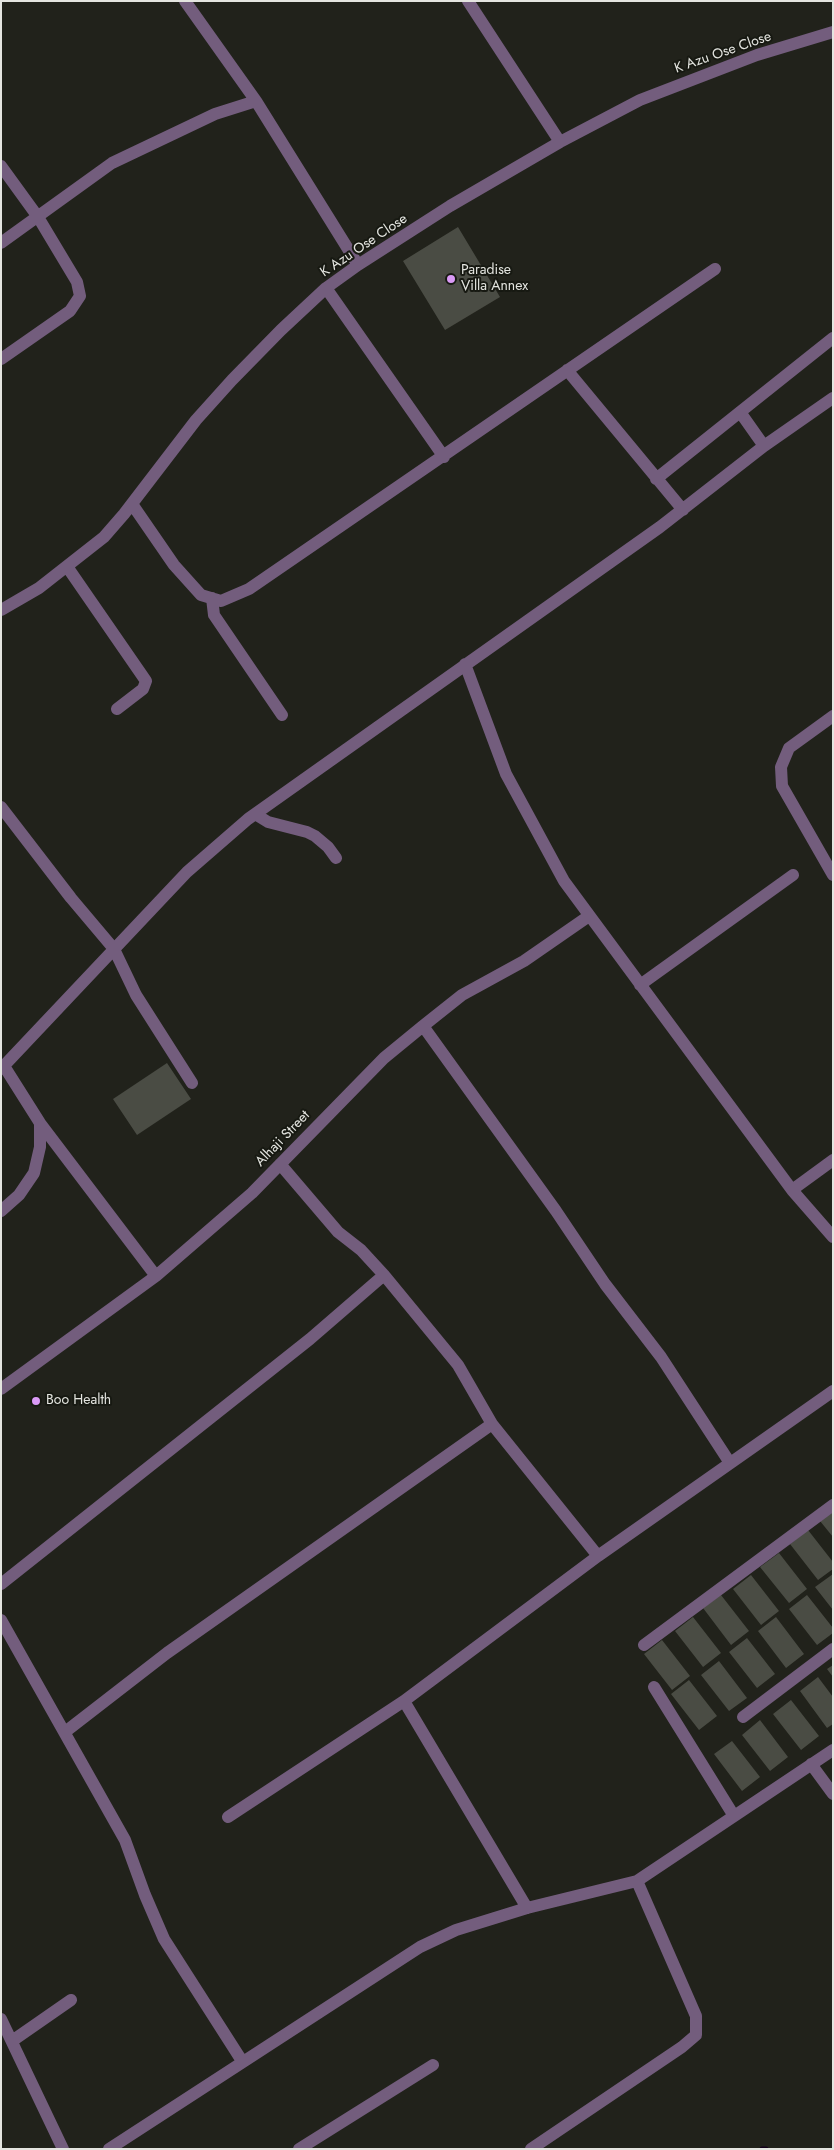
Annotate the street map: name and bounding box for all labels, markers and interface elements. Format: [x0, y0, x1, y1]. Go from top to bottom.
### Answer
street label: K Azu Ose Close [672, 29, 774, 77]
street label: K Azu Ose Close [317, 211, 411, 281]
place label: Paradise Villa Annex [461, 263, 528, 296]
marker: Paradise Villa Annex [445, 273, 457, 285]
street label: Alhaji Street [252, 1108, 314, 1170]
place label: Boo Health [46, 1393, 111, 1409]
marker: Boo Health [30, 1395, 42, 1407]

